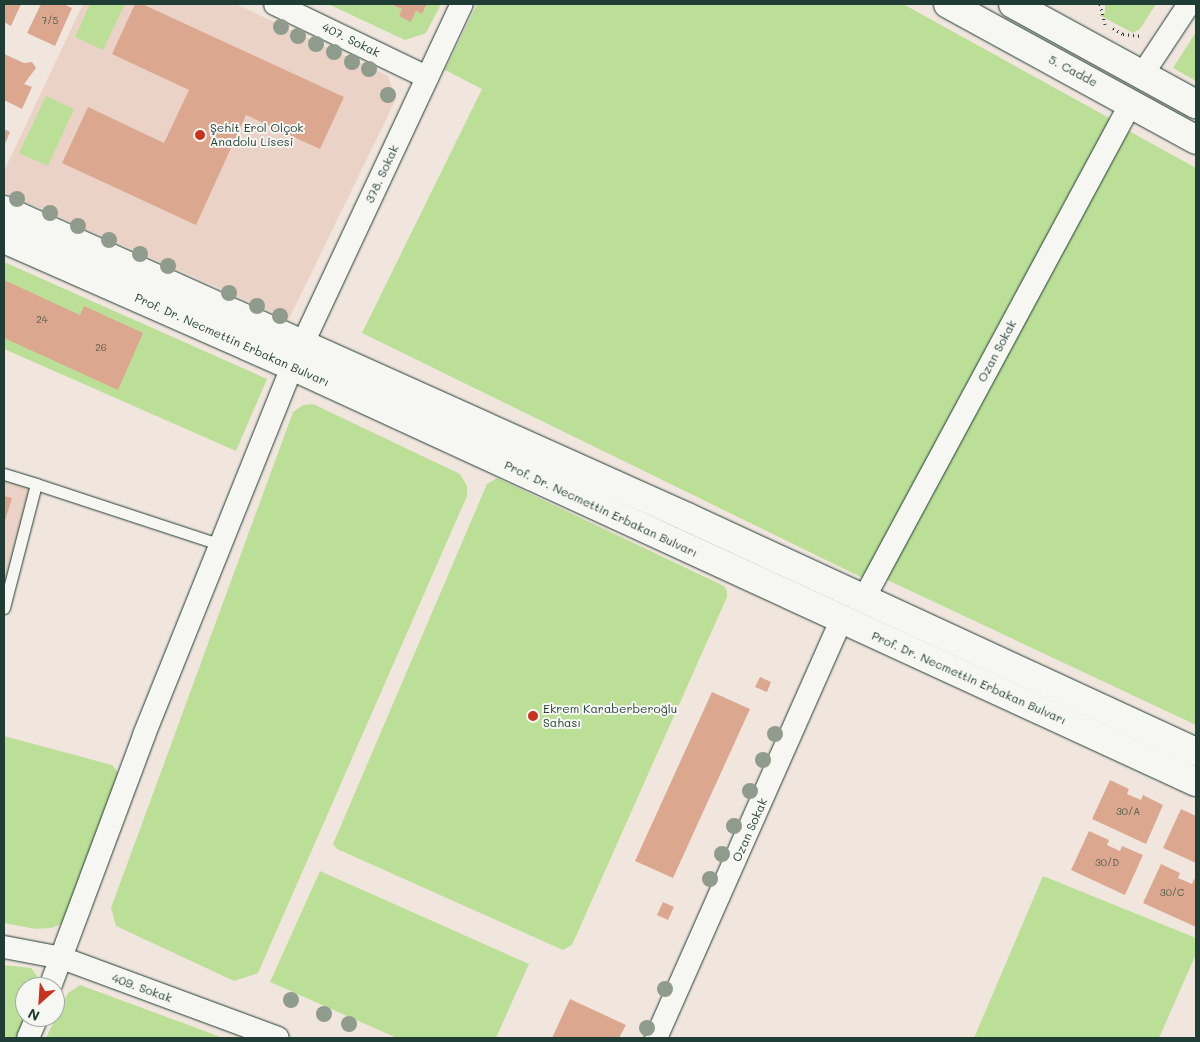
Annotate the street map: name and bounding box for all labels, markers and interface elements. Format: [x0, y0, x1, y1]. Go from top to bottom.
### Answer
house number: 7/5 [42, 15, 58, 27]
street label: 407. Sokak [320, 20, 382, 60]
street label: 5. Cadde [1046, 52, 1100, 90]
place label: Şehit Erol Olçok Anadolu Lisesi [210, 121, 304, 149]
marker: Şehit Erol Olçok Anadolu Lisesi [194, 129, 206, 141]
street label: 378. Sokak [362, 143, 402, 205]
street label: Prof. Dr. Necmettin Erbakan Bulvarı [132, 290, 332, 390]
house number: 24 [36, 314, 48, 326]
street label: Ozan Sokak [975, 317, 1019, 385]
house number: 26 [95, 342, 107, 354]
street label: Prof. Dr. Necmettin Erbakan Bulvarı [502, 458, 700, 560]
street label: Prof. Dr. Necmettin Erbakan Bulvarı [869, 628, 1069, 728]
place label: Ekrem Karaberberoğlu Sahası [543, 702, 677, 730]
marker: Ekrem Karaberberoğlu Sahası [527, 710, 539, 722]
street label: Ozan Sokak [730, 796, 770, 864]
house number: 30/A [1116, 806, 1140, 818]
house number: 30/D [1095, 857, 1119, 869]
house number: 30/C [1160, 887, 1184, 899]
street label: 409. Sokak [110, 970, 174, 1006]
north arrow [15, 977, 65, 1027]
text: N [25, 1004, 43, 1026]

